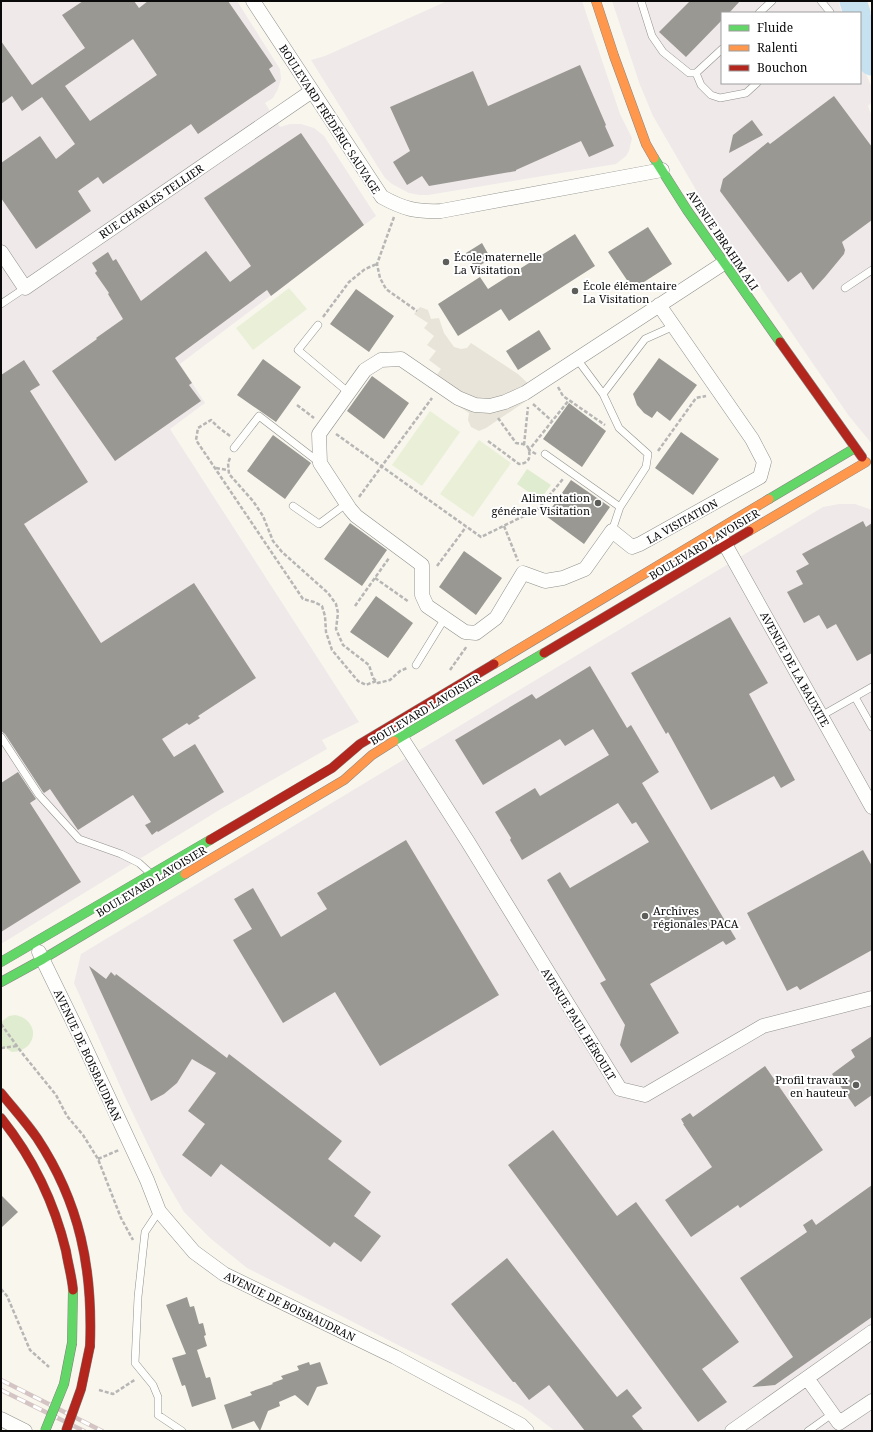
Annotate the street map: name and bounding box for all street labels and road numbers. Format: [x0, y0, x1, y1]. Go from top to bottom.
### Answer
street label: BOULEVARD FRÉDÉRIC SAUVAGE [276, 41, 384, 197]
street label: RUE CHARLES TELLIER [96, 160, 207, 242]
street label: AVENUE IBRAHIM ALI [684, 187, 762, 293]
street label: LA VISITATION [644, 495, 721, 547]
street label: BOULEVARD LAVOISIER [646, 505, 763, 583]
street label: AVENUE DE LA BAUXITE [757, 609, 833, 729]
street label: BOULEVARD LAVOISIER [367, 670, 484, 748]
street label: BOULEVARD LAVOISIER [93, 842, 210, 920]
street label: AVENUE PAUL HÉROULT [538, 965, 620, 1083]
street label: AVENUE DE BOISBAUDRAN [51, 987, 125, 1124]
street label: AVENUE DE BOISBAUDRAN [222, 1268, 359, 1345]

